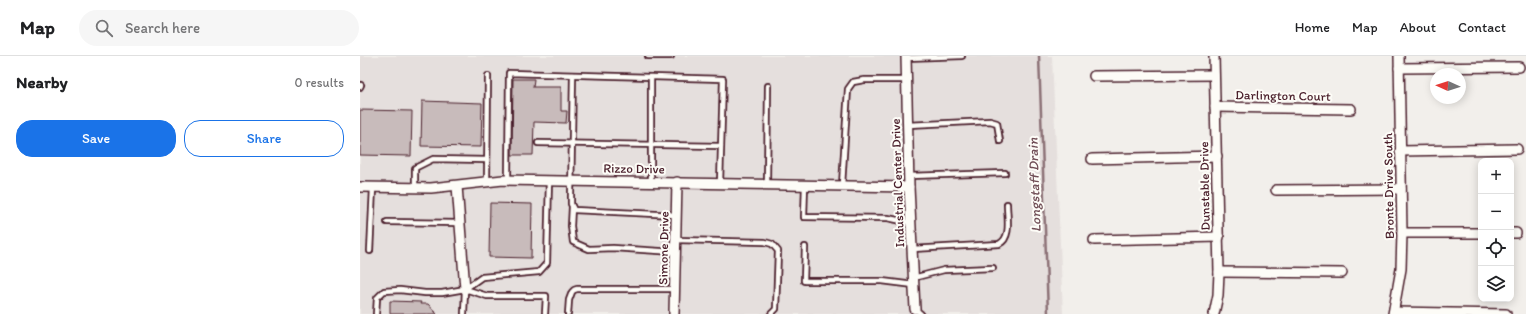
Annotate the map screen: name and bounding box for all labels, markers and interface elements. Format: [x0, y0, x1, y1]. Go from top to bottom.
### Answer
search box [79, 10, 359, 46]
text: Map [20, 16, 55, 39]
icon: search [93, 17, 115, 39]
text: Search here [125, 19, 200, 37]
text: Home [1295, 19, 1330, 36]
text: Map [1352, 19, 1378, 36]
text: About [1400, 19, 1436, 36]
text: Contact [1458, 19, 1506, 36]
north arrow [1430, 68, 1466, 104]
text: Nearby [16, 72, 68, 92]
text: 0 results [294, 75, 344, 90]
street label: Darlington Court [1235, 87, 1331, 104]
street label: Industrial Center Drive [888, 118, 907, 248]
button: Save [16, 120, 176, 157]
button: Share [184, 120, 344, 157]
street label: Bronte Drive South [1380, 133, 1397, 239]
water label: Longstaff Drain [1024, 136, 1045, 232]
street label: Dunstable Drive [1196, 141, 1213, 231]
map controls [1478, 158, 1514, 302]
button: + [1478, 158, 1514, 194]
street label: Rizzo Drive [603, 160, 665, 177]
button: − [1478, 194, 1514, 230]
street label: Simone Drive [655, 211, 672, 285]
button: locate [1478, 230, 1514, 266]
button: layers [1478, 266, 1514, 302]

